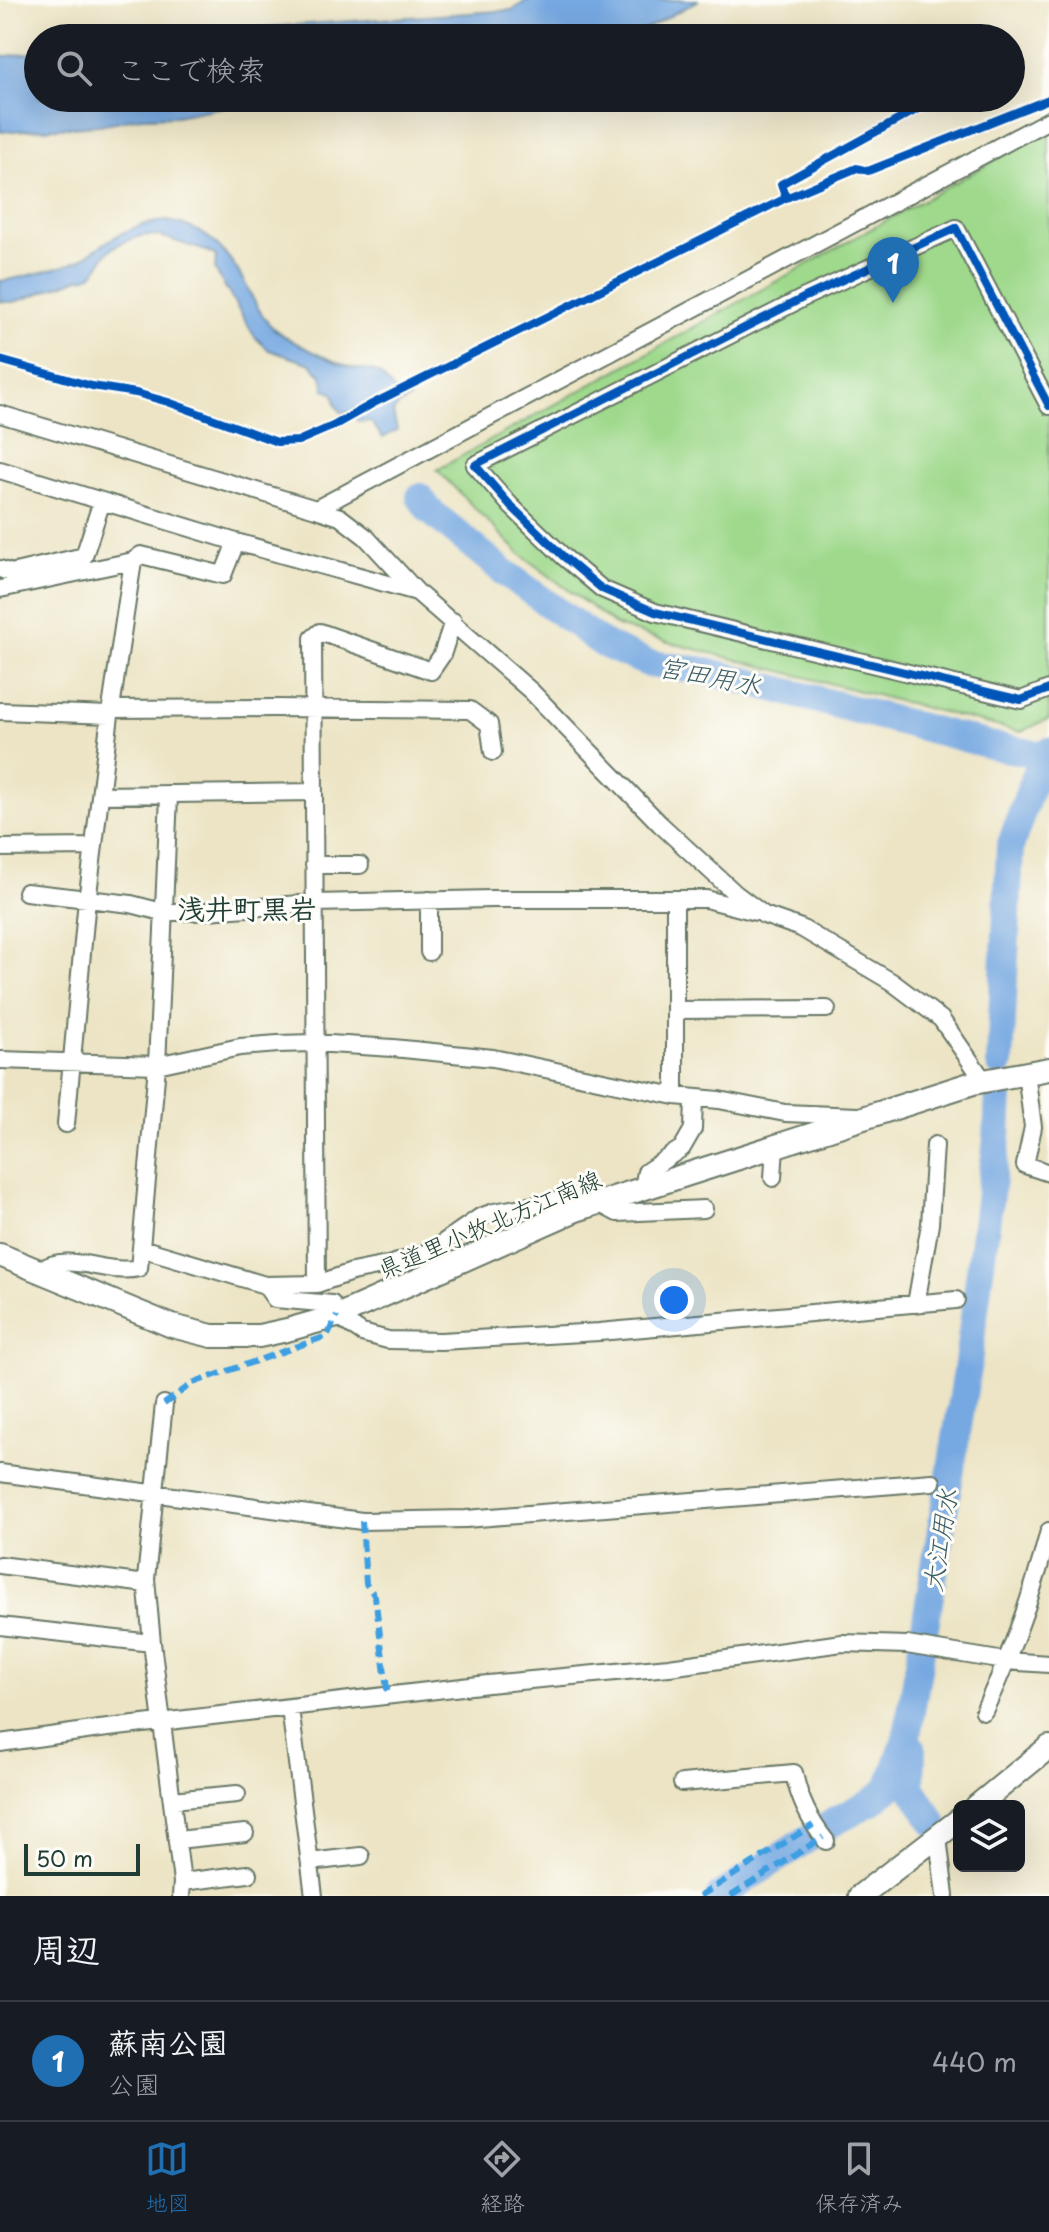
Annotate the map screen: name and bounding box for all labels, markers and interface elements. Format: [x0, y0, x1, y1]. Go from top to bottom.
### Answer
search box [24, 24, 1025, 112]
icon: search [52, 46, 96, 90]
text: ここで検索 [116, 46, 266, 91]
pin: 1 [867, 237, 919, 303]
water label: 宮田用水 [655, 646, 765, 704]
district label: 浅井町黒岩 [177, 886, 317, 929]
street label: 県道里小牧北方江南線 [372, 1160, 606, 1286]
your location [654, 1280, 694, 1320]
water label: 大江用水 [912, 1486, 966, 1594]
map controls [953, 1800, 1025, 1872]
button: layers [953, 1800, 1025, 1872]
scale bar [24, 1840, 140, 1876]
text: 50 m [36, 1841, 93, 1874]
text: 周辺 [32, 1922, 100, 1974]
text: 蘇南公園 [108, 2019, 228, 2064]
text: 1 [52, 2042, 64, 2081]
text: 440 m [932, 2042, 1017, 2081]
text: 公園 [108, 2064, 160, 2103]
tab: 地図 [145, 2137, 190, 2218]
tab: 経路 [480, 2137, 525, 2218]
tab: 保存済み [815, 2137, 904, 2218]

